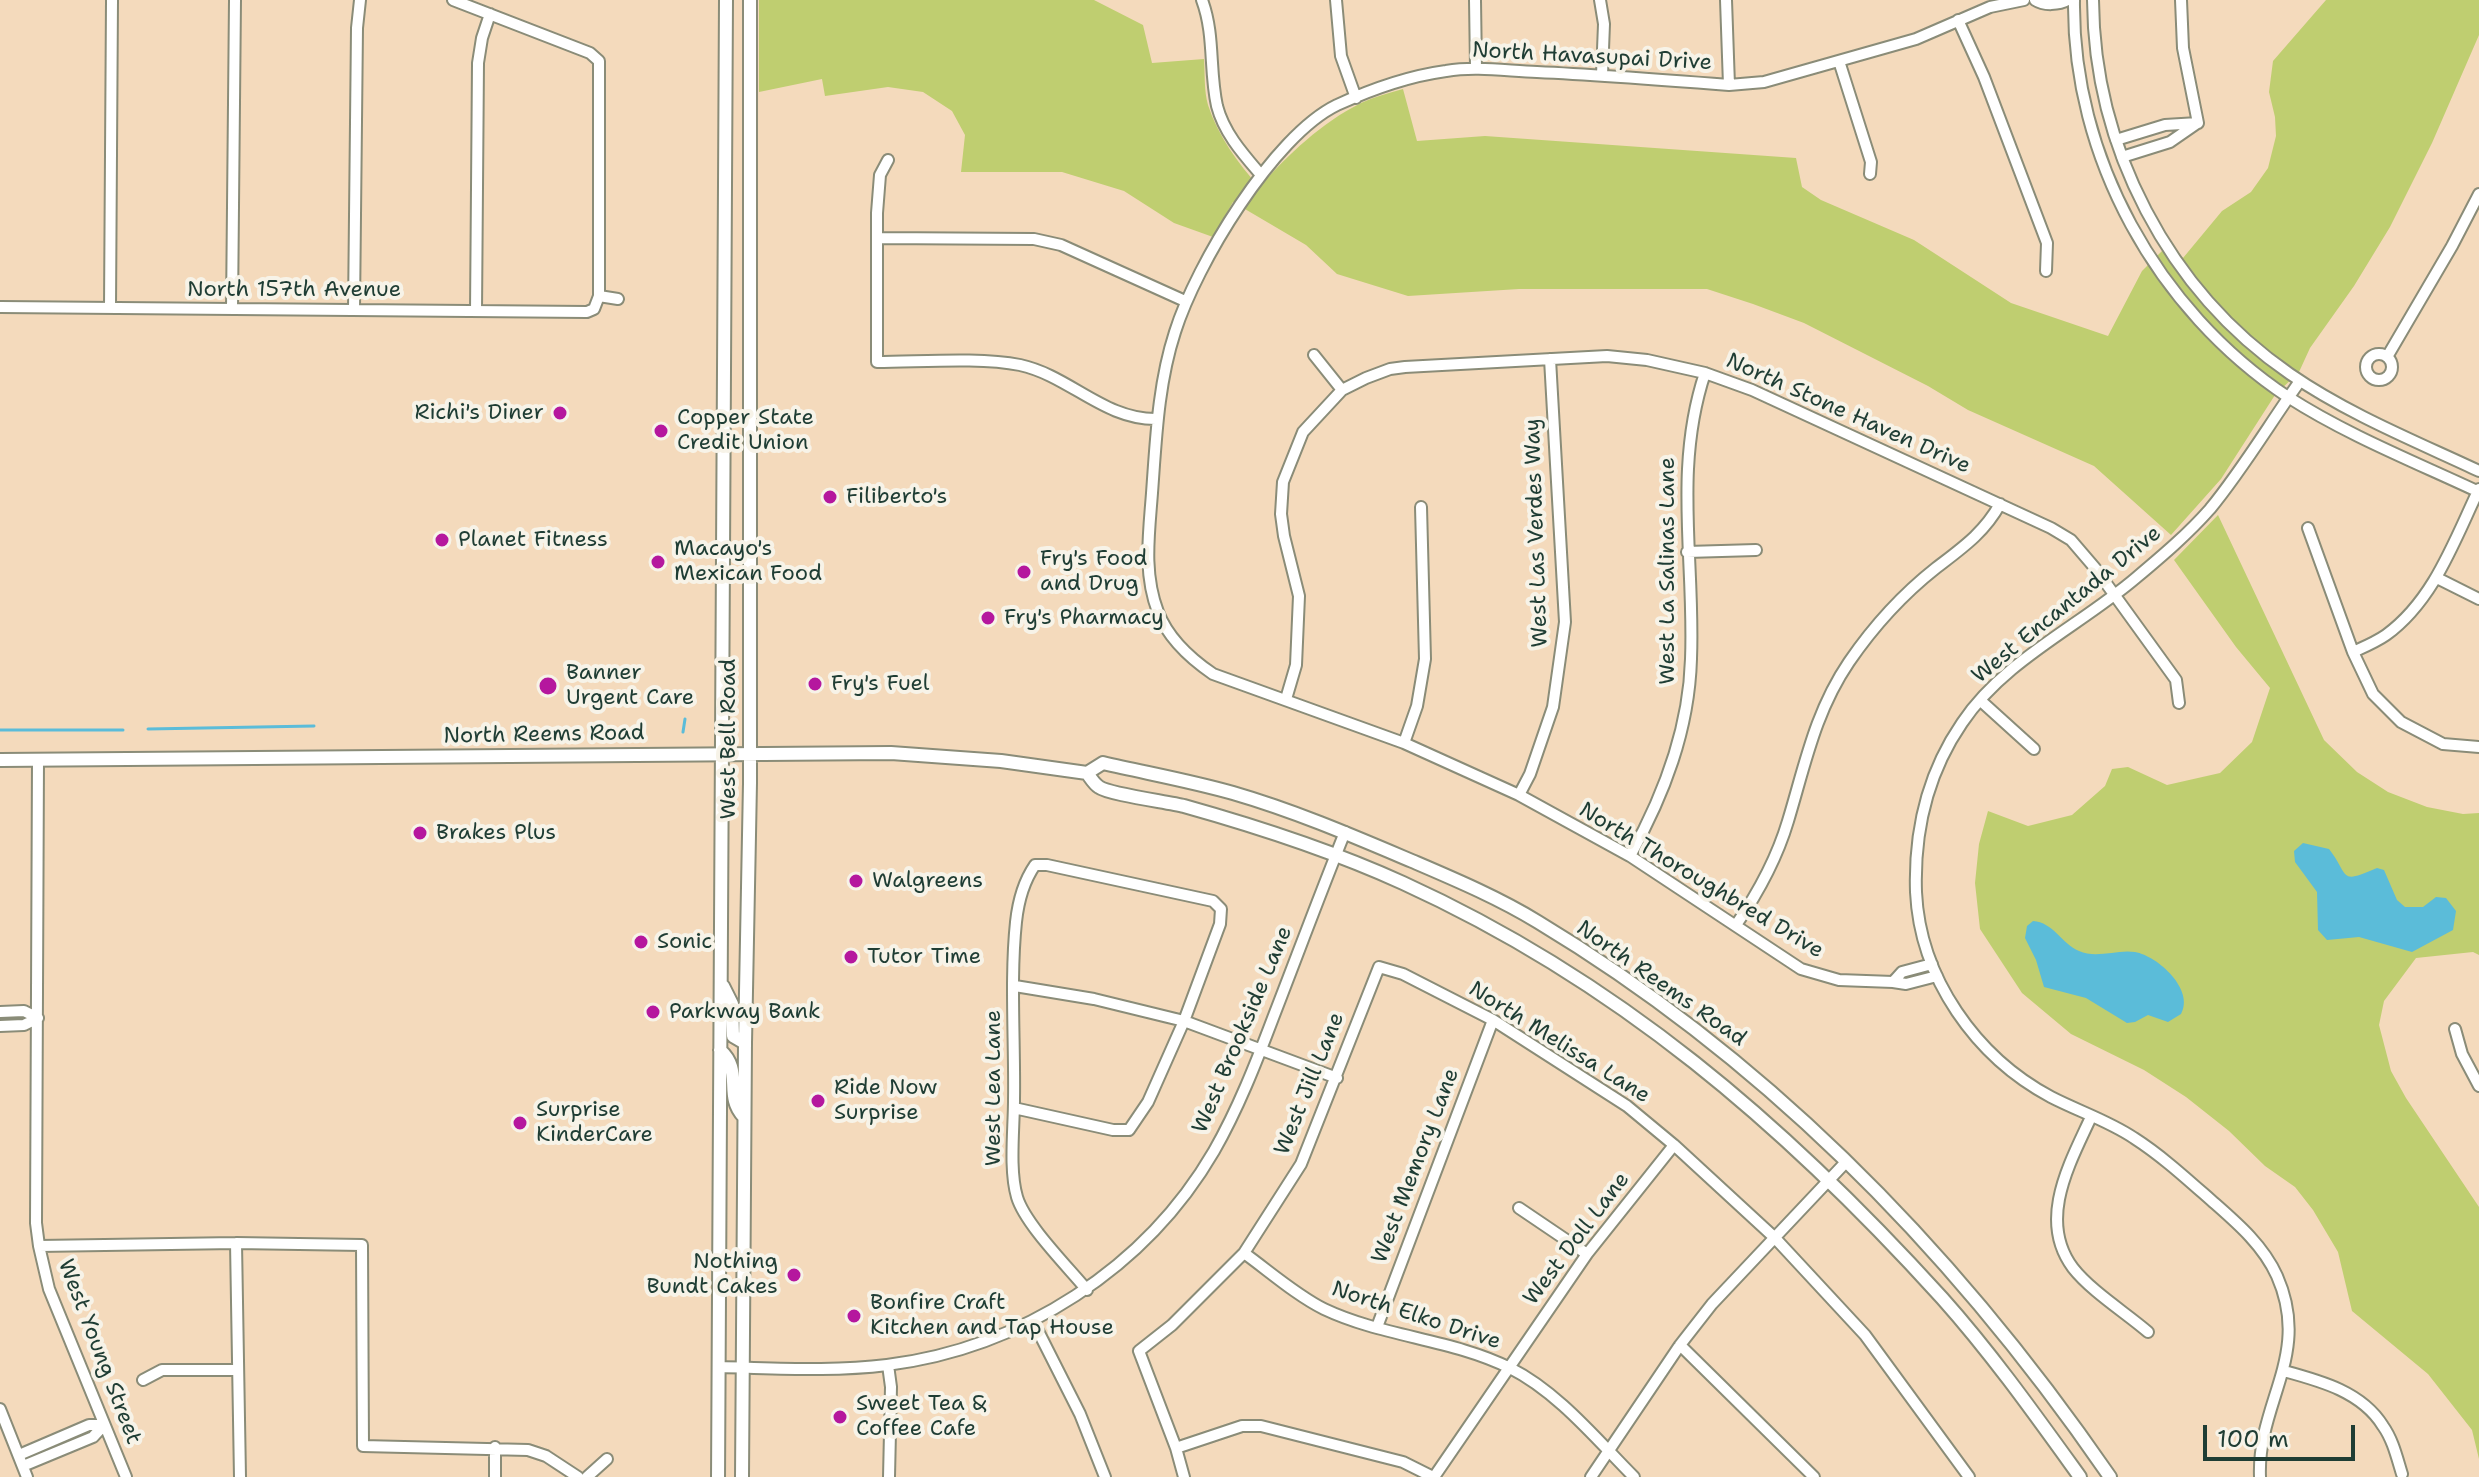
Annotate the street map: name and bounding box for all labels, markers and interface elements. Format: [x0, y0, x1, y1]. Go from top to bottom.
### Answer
street label: North Havasupai Drive [1471, 38, 1713, 76]
street label: North 157th Avenue [187, 277, 401, 303]
street label: North Stone Haven Drive [1722, 348, 1974, 480]
place label: Richi's Diner [414, 400, 544, 426]
marker: Richi's Diner [551, 404, 569, 422]
place label: Copper State Credit Union [677, 405, 814, 456]
street label: West Las Verdes Way [1520, 418, 1554, 648]
marker: Copper State Credit Union [652, 422, 670, 440]
street label: West La Salinas Lane [1655, 457, 1681, 685]
place label: Filiberto's [846, 484, 948, 510]
marker: Filiberto's [821, 488, 839, 506]
street label: West Encantada Drive [1967, 521, 2167, 689]
place label: Planet Fitness [458, 527, 608, 553]
marker: Planet Fitness [433, 531, 451, 549]
place label: Macayo's Mexican Food [674, 536, 822, 588]
place label: Fry's Food and Drug [1040, 546, 1147, 598]
marker: Macayo's Mexican Food [649, 553, 667, 571]
marker: Fry's Food and Drug [1015, 563, 1033, 581]
place label: Fry's Pharmacy [1004, 605, 1164, 631]
marker: Fry's Pharmacy [979, 609, 997, 627]
street label: West Bell Road [716, 658, 742, 820]
place label: Banner Urgent Care [566, 660, 694, 712]
place label: Fry's Fuel [831, 671, 929, 697]
marker: Banner Urgent Care [537, 675, 559, 697]
marker: Fry's Fuel [806, 675, 824, 693]
street label: North Reems Road [443, 720, 645, 750]
street label: North Thoroughbred Drive [1574, 797, 1828, 965]
place label: Brakes Plus [436, 820, 556, 846]
marker: Brakes Plus [411, 824, 429, 842]
place label: Walgreens [872, 868, 983, 894]
marker: Walgreens [847, 872, 865, 890]
street label: North Reems Road [1571, 915, 1751, 1053]
street label: West Brookside Lane [1187, 923, 1299, 1137]
place label: Sonic [657, 929, 712, 955]
marker: Sonic [632, 933, 650, 951]
place label: Tutor Time [867, 944, 981, 970]
marker: Tutor Time [842, 948, 860, 966]
street label: North Melissa Lane [1463, 976, 1655, 1110]
place label: Parkway Bank [669, 999, 821, 1025]
marker: Parkway Bank [644, 1003, 662, 1021]
street label: West Jill Lane [1269, 1009, 1351, 1159]
street label: West Lea Lane [981, 1010, 1007, 1166]
street label: West Memory Lane [1367, 1065, 1465, 1267]
place label: Ride Now Surprise [834, 1075, 937, 1126]
marker: Ride Now Surprise [809, 1092, 827, 1110]
place label: Surprise KinderCare [536, 1097, 653, 1148]
marker: Surprise KinderCare [511, 1114, 529, 1132]
street label: West Doll Lane [1518, 1167, 1636, 1311]
place label: Nothing Bundt Cakes [646, 1249, 778, 1300]
street label: West Young Street [52, 1256, 146, 1448]
marker: Nothing Bundt Cakes [785, 1266, 803, 1284]
street label: North Elko Drive [1328, 1276, 1504, 1356]
place label: Bonfire Craft Kitchen and Tap House [870, 1290, 1114, 1342]
marker: Bonfire Craft Kitchen and Tap House [845, 1307, 863, 1325]
place label: Sweet Tea & Coffee Cafe [856, 1391, 986, 1442]
marker: Sweet Tea & Coffee Cafe [831, 1408, 849, 1426]
scale bar [2207, 1409, 2359, 1459]
text: 100 m [2217, 1423, 2289, 1455]

